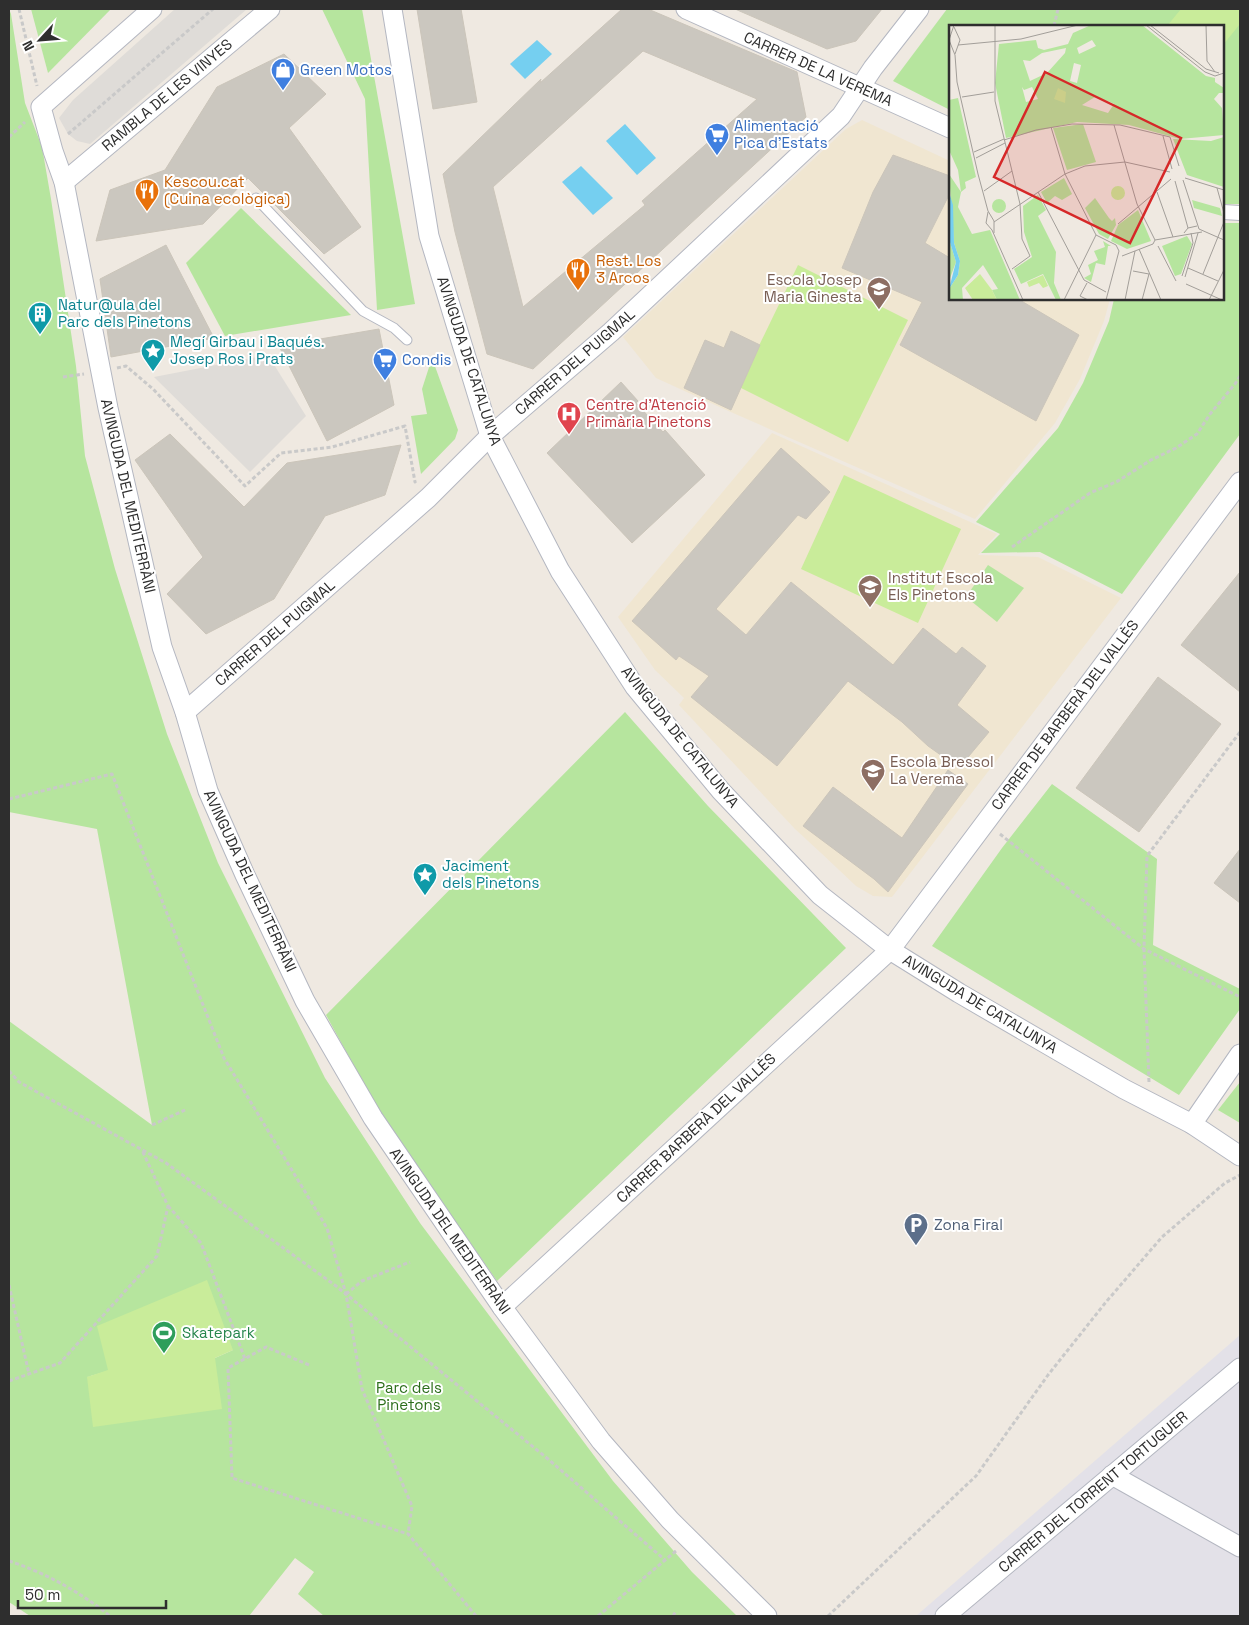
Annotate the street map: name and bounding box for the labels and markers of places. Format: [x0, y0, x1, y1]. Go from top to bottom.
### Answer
shop icon: Green Motos [270, 57, 296, 91]
place label: Green Motos [300, 60, 392, 79]
place label: Alimentació Pica d'Estats [734, 116, 828, 152]
supermarket icon: Alimentació Pica d'Estats [704, 122, 730, 156]
place label: Kescou.cat (Cuina ecològica) [164, 172, 290, 209]
restaurant icon: Kescou.cat (Cuina ecològica) [134, 178, 160, 212]
place label: Rest. Los 3 Arcos [596, 251, 662, 287]
restaurant icon: Rest. Los 3 Arcos [565, 257, 591, 291]
place label: Escola Josep Maria Ginesta [764, 270, 862, 306]
school or university icon: Escola Josep Maria Ginesta [866, 276, 892, 310]
place label: Natur@ula del Parc dels Pinetons [58, 295, 191, 331]
building icon: Natur@ula del Parc dels Pinetons [27, 301, 53, 335]
place label: Megí Girbau i Baqués. Josep Ros i Prats [170, 332, 325, 368]
place icon: Megí Girbau i Baqués. Josep Ros i Prats [140, 338, 166, 372]
supermarket icon: Condis [372, 347, 398, 381]
place label: Condis [402, 350, 451, 369]
place label: Centre d'Atenció Primària Pinetons [586, 395, 711, 431]
hospital icon: Centre d'Atenció Primària Pinetons [556, 401, 582, 435]
place label: Institut Escola Els Pinetons [888, 568, 993, 604]
school or university icon: Institut Escola Els Pinetons [857, 574, 883, 608]
place label: Escola Bressol La Verema [890, 752, 994, 788]
school or university icon: Escola Bressol La Verema [860, 758, 886, 792]
place label: Jaciment dels Pinetons [442, 856, 540, 892]
place icon: Jaciment dels Pinetons [412, 862, 438, 896]
parking icon: Zona Firal [903, 1212, 929, 1246]
place label: Zona Firal [934, 1215, 1003, 1234]
sports icon: Skatepark [151, 1320, 177, 1354]
place label: Skatepark [182, 1323, 255, 1342]

